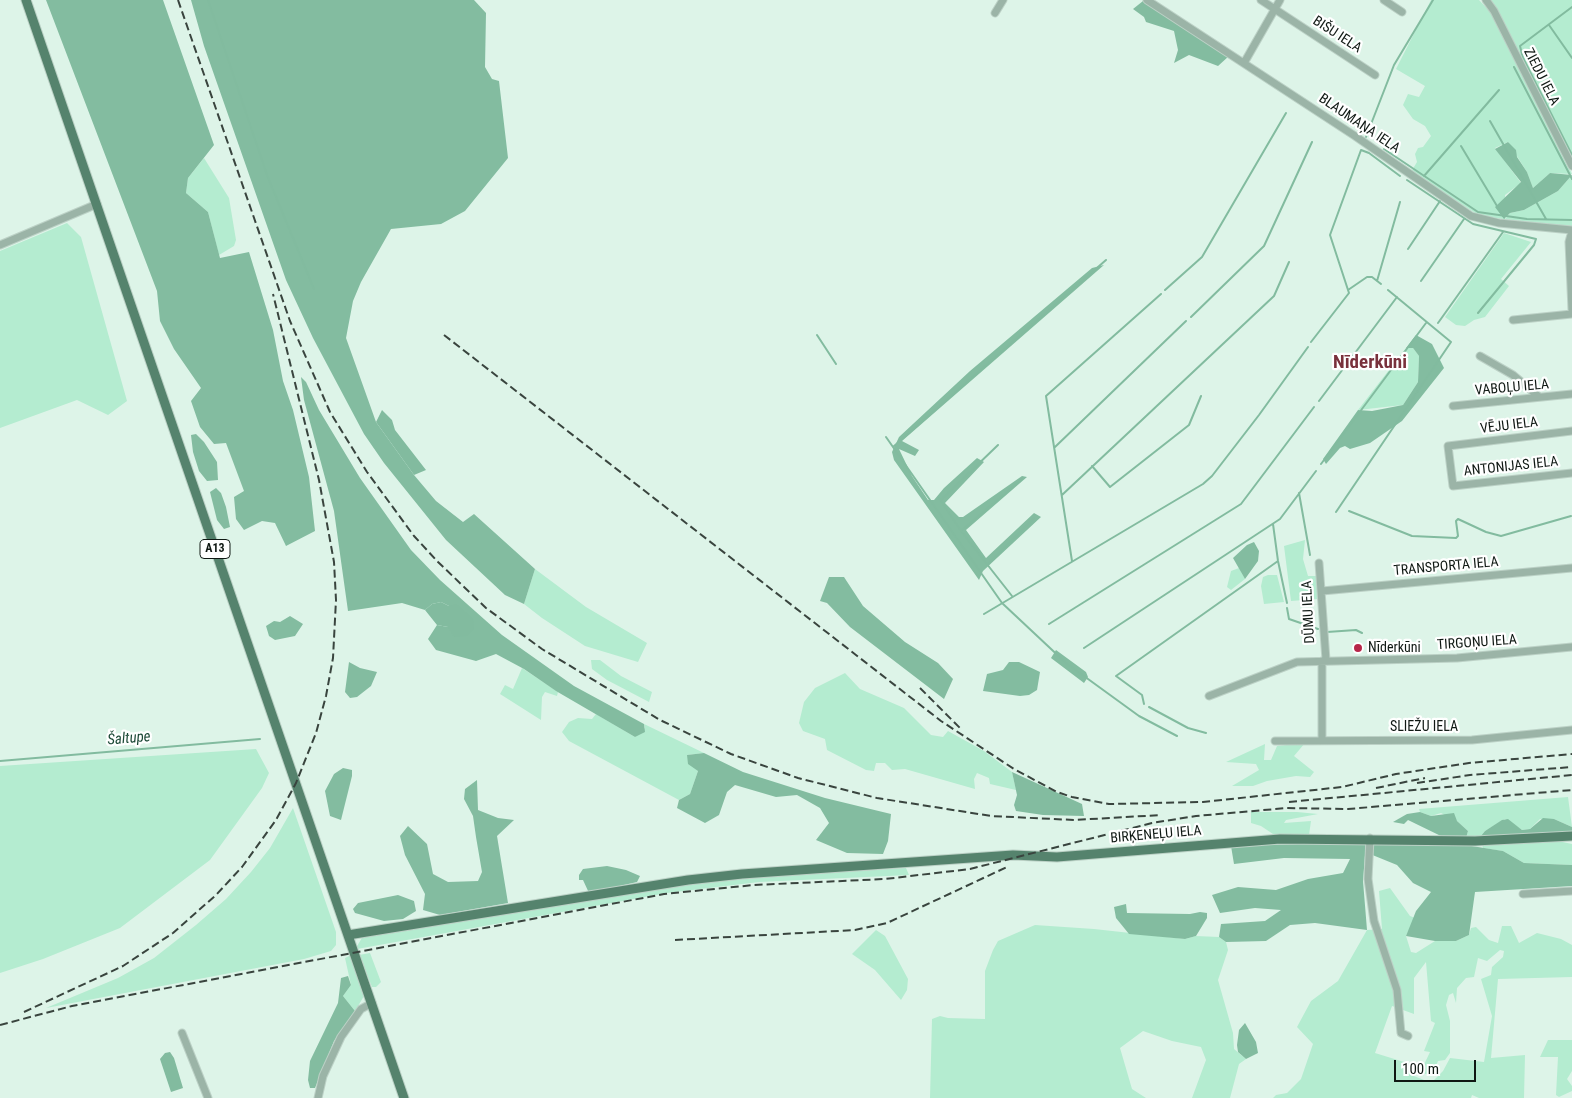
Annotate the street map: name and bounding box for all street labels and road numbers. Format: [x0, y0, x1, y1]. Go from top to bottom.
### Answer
street label: BIŠU IELA [1309, 13, 1365, 57]
street label: ZIEDU IELA [1519, 45, 1563, 109]
street label: BLAUMAŅA IELA [1315, 91, 1403, 157]
street label: VABOĻU IELA [1474, 376, 1550, 400]
street label: VĒJU IELA [1479, 414, 1539, 438]
street label: ANTONIJAS IELA [1463, 454, 1559, 480]
road number: A13 [200, 540, 230, 558]
street label: TRANSPORTA IELA [1393, 554, 1499, 580]
street label: DŪMU IELA [1299, 580, 1319, 644]
street label: TIRGOŅU IELA [1437, 632, 1517, 654]
street label: SLIEŽU IELA [1390, 719, 1458, 735]
street label: BIRĶENEĻU IELA [1110, 823, 1202, 847]

